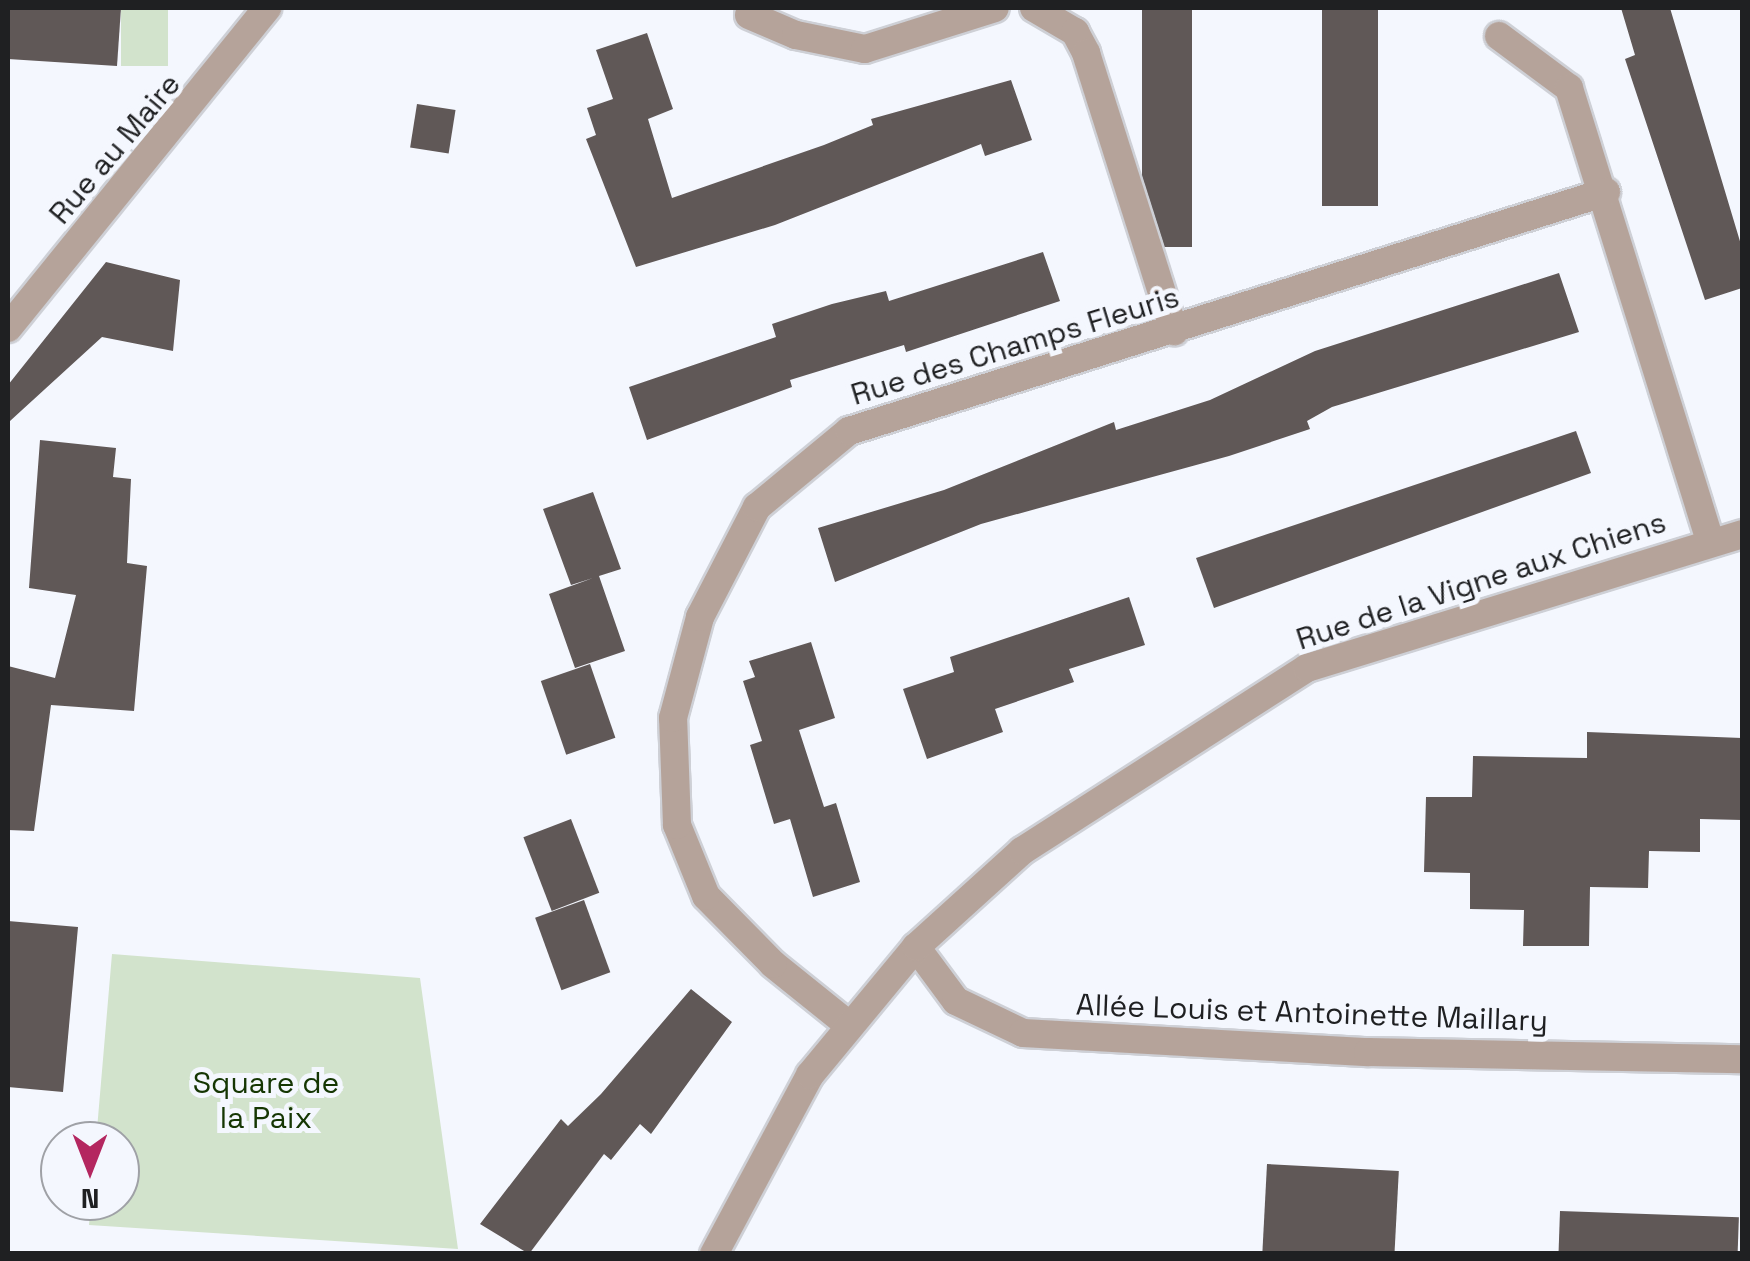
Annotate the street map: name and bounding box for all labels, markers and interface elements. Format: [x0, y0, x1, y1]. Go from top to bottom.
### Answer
street label: Rue au Maire [42, 67, 188, 231]
street label: Rue des Champs Fleuris [847, 279, 1183, 413]
street label: Rue de la Vigne aux Chiens [1292, 504, 1670, 658]
street label: Allée Louis et Antoinette Maillary [1075, 987, 1549, 1039]
park label: Square de la Paix [193, 1065, 339, 1136]
north arrow [40, 1121, 140, 1221]
text: N [81, 1181, 99, 1217]

